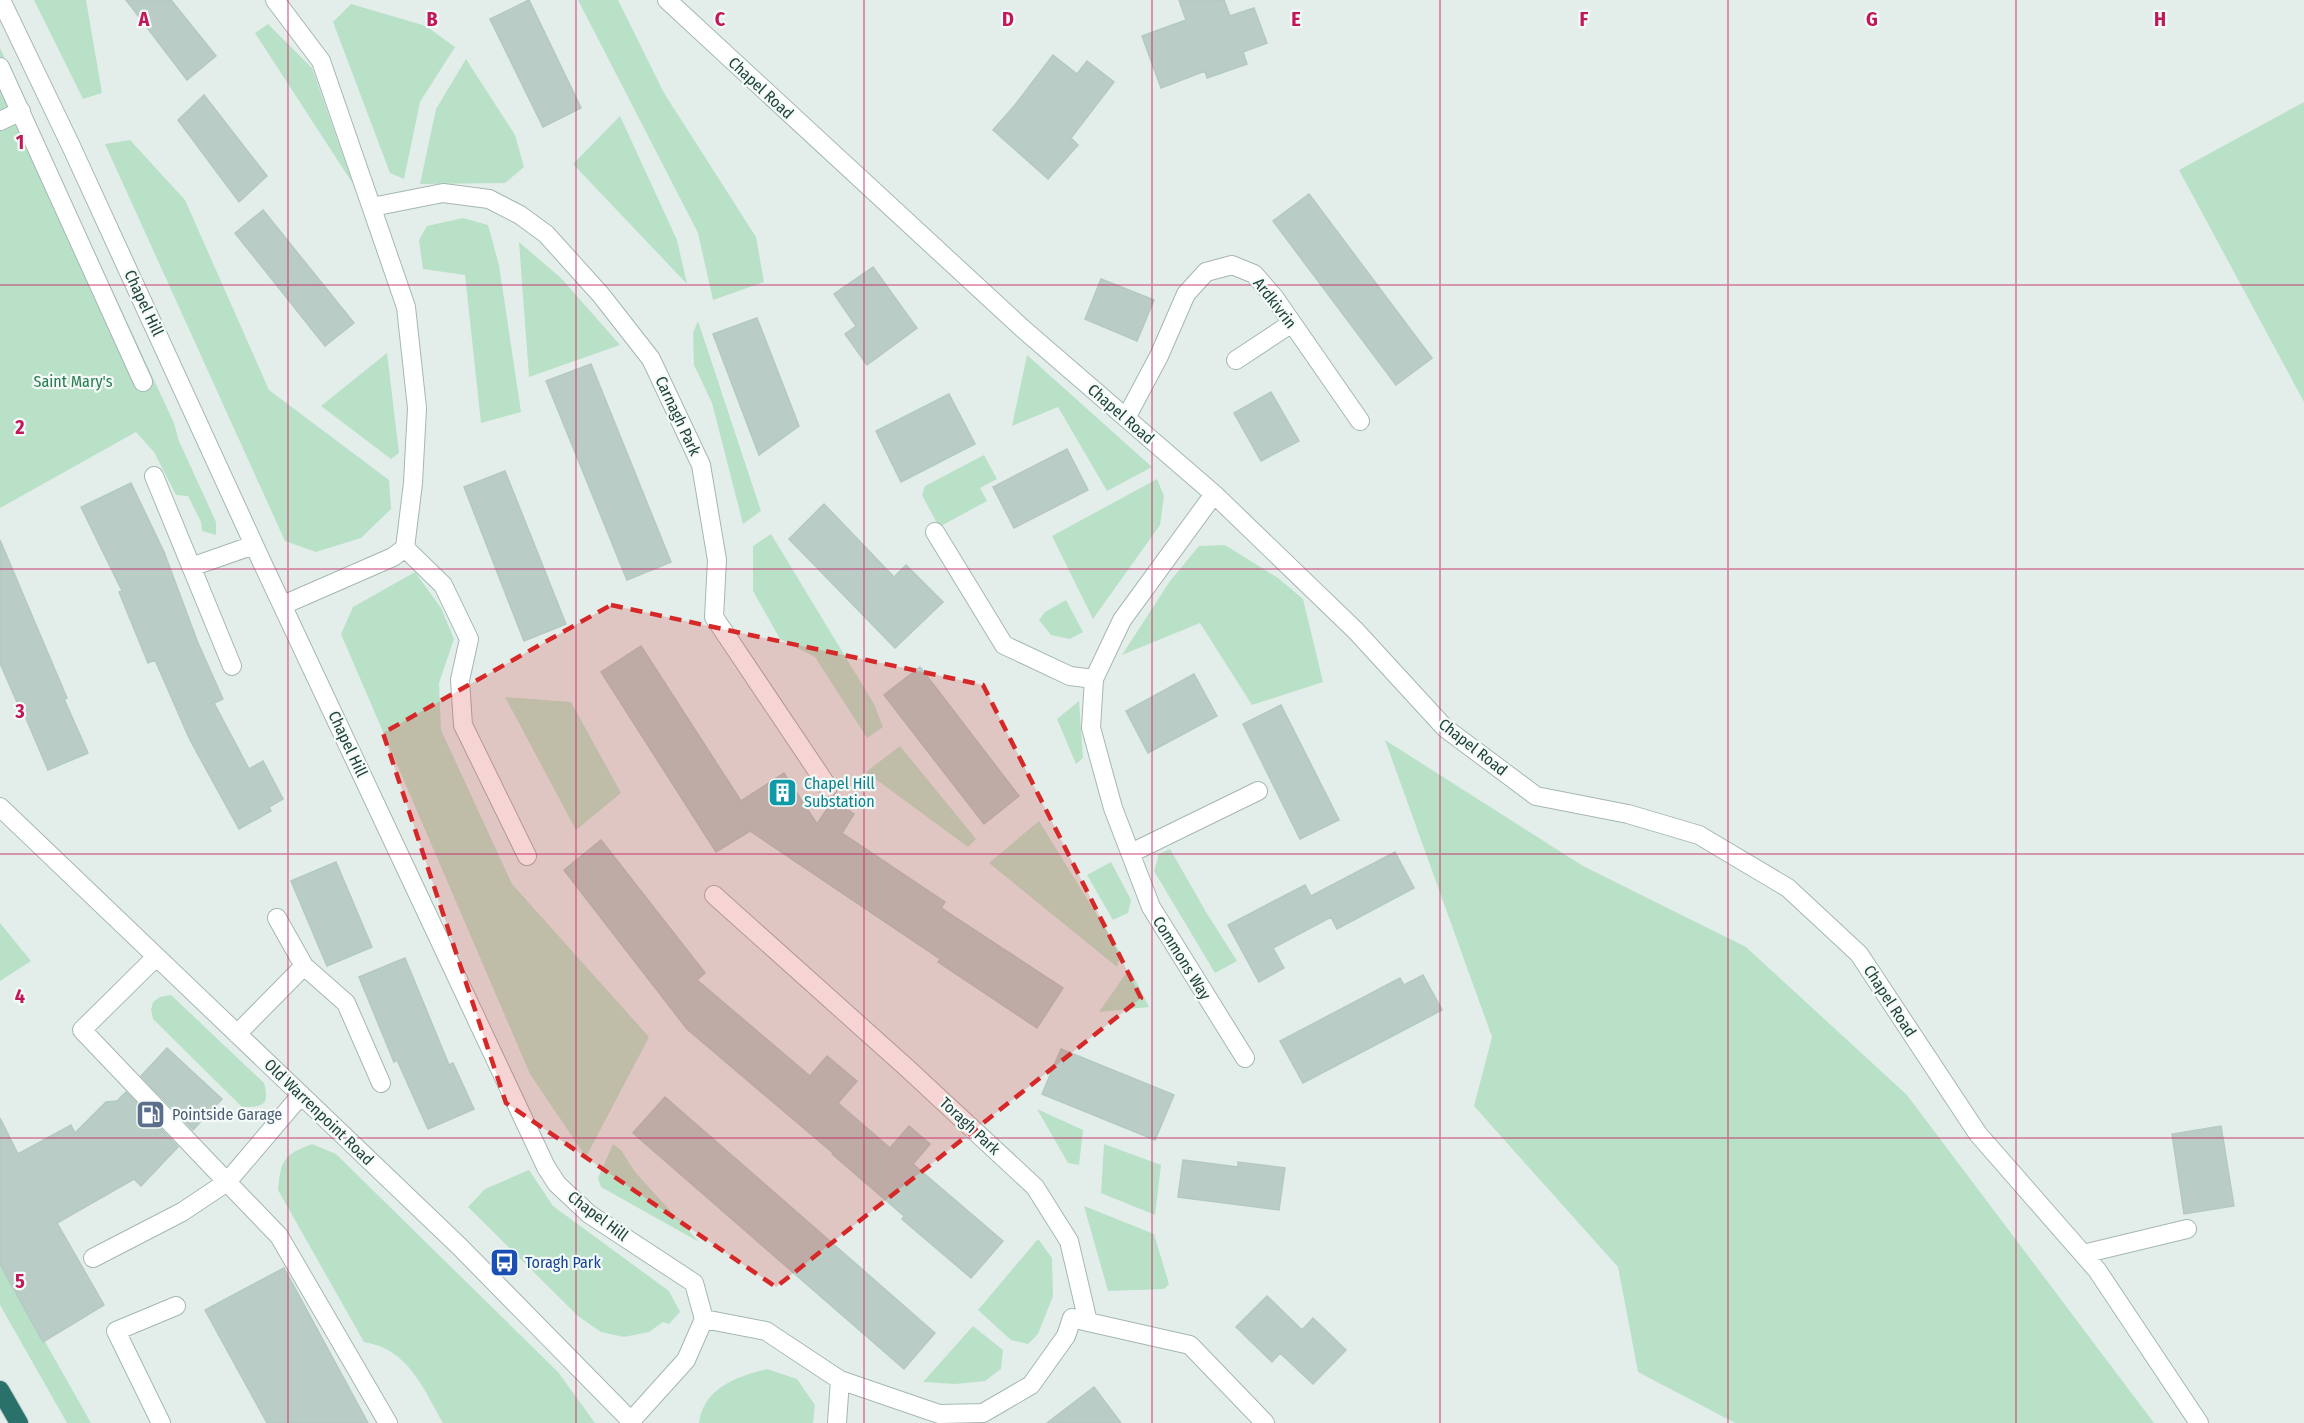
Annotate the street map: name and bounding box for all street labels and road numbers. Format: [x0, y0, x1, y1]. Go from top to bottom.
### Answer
street label: Chapel Road [725, 53, 797, 123]
street label: Chapel Hill [120, 267, 168, 339]
street label: Ardkivrin [1249, 274, 1301, 332]
street label: Carnagh Park [651, 373, 705, 459]
street label: Chapel Road [1084, 380, 1158, 448]
street label: Chapel Hill [324, 708, 372, 780]
street label: Chapel Road [1435, 714, 1511, 780]
street label: Commons Way [1149, 913, 1216, 1004]
street label: Chapel Road [1860, 962, 1920, 1040]
street label: Old Warrenpoint Road [260, 1055, 378, 1169]
street label: Toragh Park [936, 1093, 1005, 1159]
street label: Chapel Hill [564, 1187, 632, 1245]

